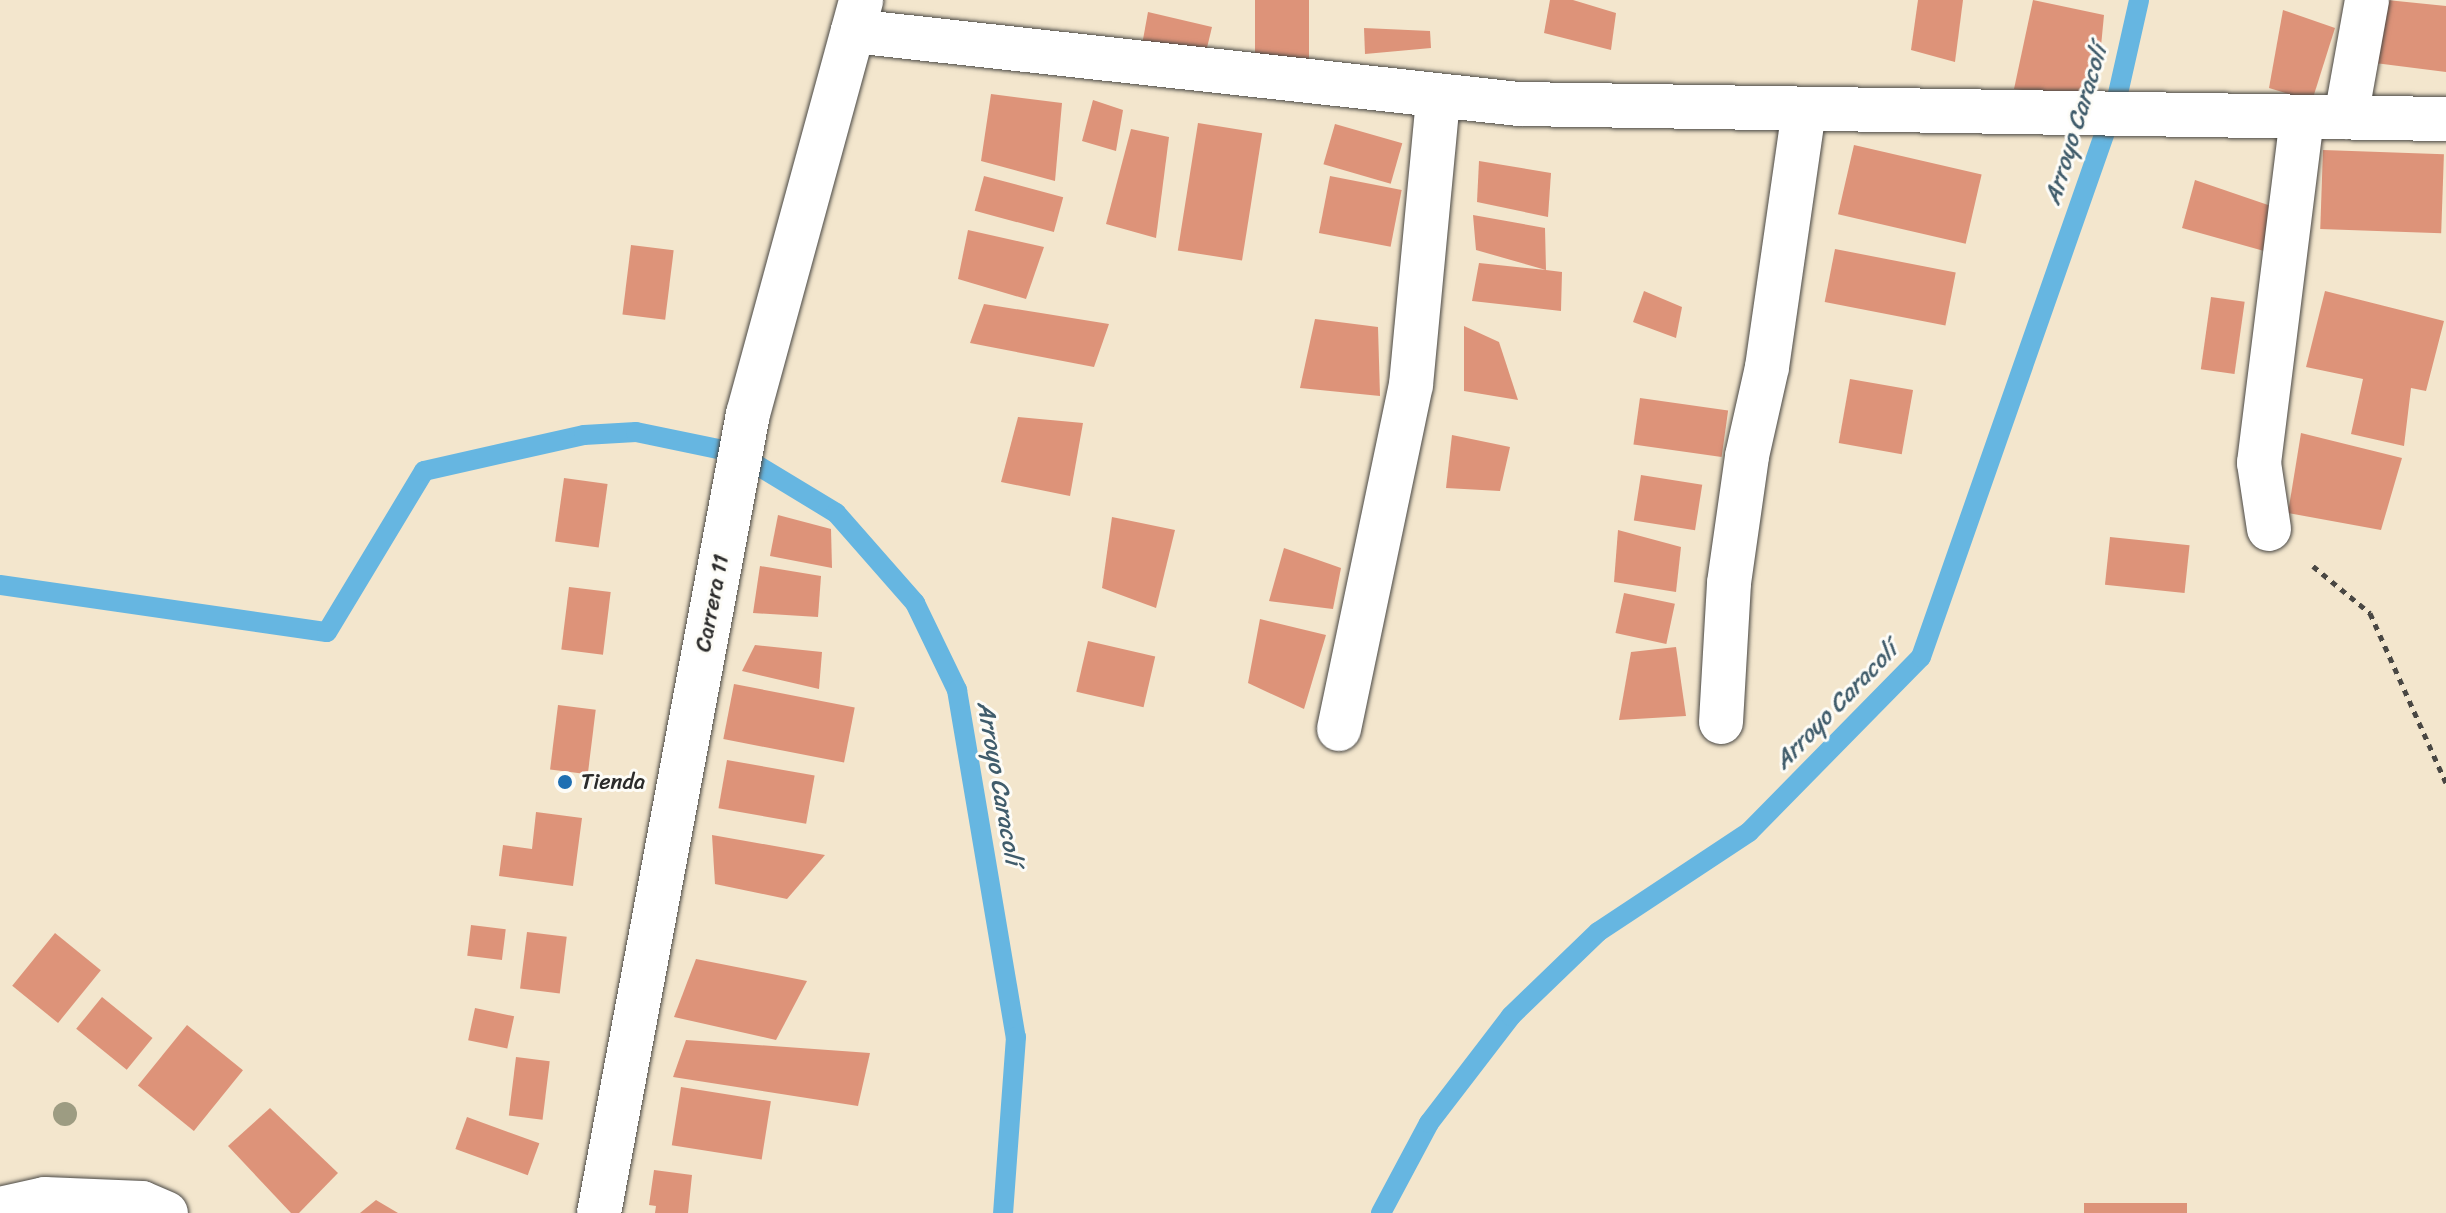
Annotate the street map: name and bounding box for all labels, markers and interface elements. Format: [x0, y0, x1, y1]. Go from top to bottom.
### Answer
water label: Arroyo Caracolí [2038, 42, 2114, 208]
street label: Carrera 11 [690, 552, 734, 654]
water label: Arroyo Caracolí [1768, 637, 1904, 775]
water label: Arroyo Caracolí [971, 699, 1027, 867]
place label: Tienda [581, 769, 645, 795]
marker: Tienda [556, 773, 574, 791]

